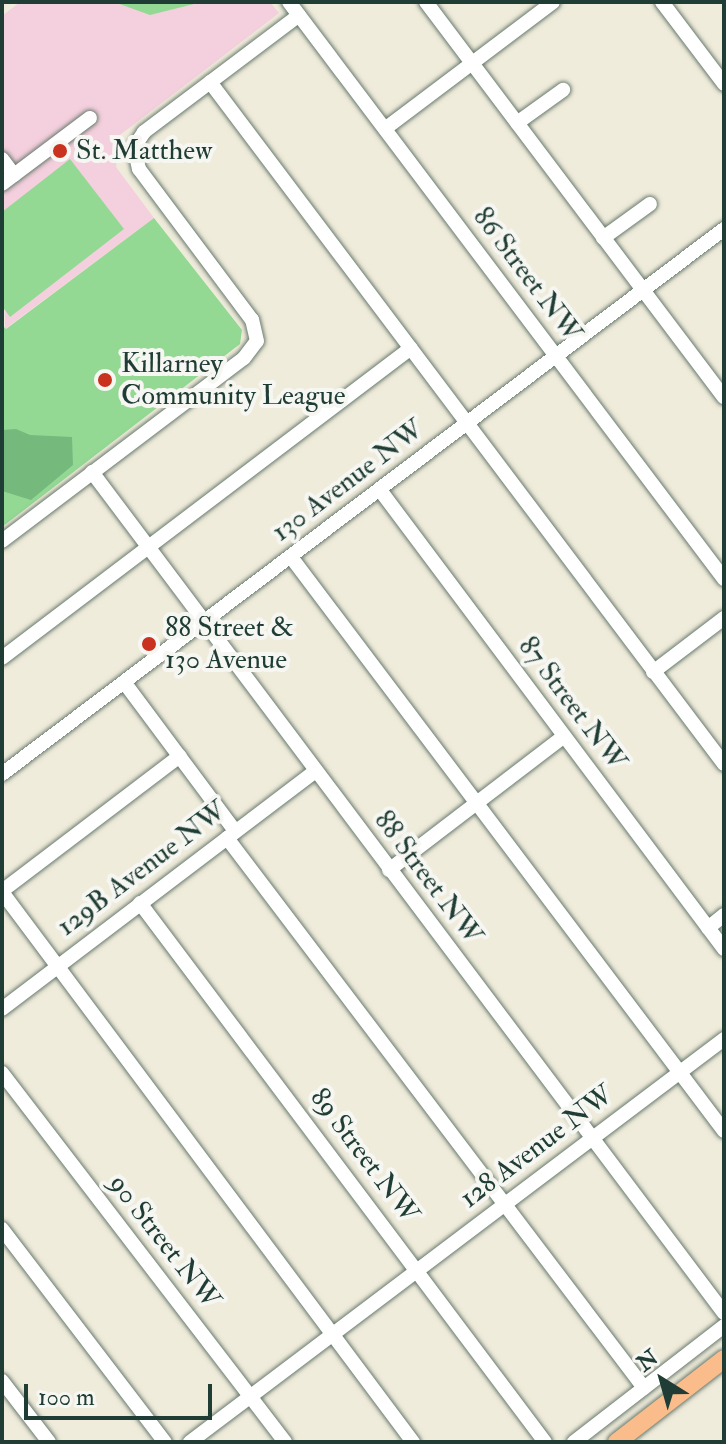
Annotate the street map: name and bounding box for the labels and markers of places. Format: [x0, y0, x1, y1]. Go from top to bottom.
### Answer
place label: St. Matthew [76, 134, 212, 168]
marker: St. Matthew [51, 142, 69, 160]
place label: Killarney Community League [121, 347, 345, 413]
marker: Killarney Community League [96, 371, 114, 389]
place label: 88 Street & 130 Avenue [165, 611, 294, 677]
marker: 88 Street & 130 Avenue [140, 635, 158, 653]

